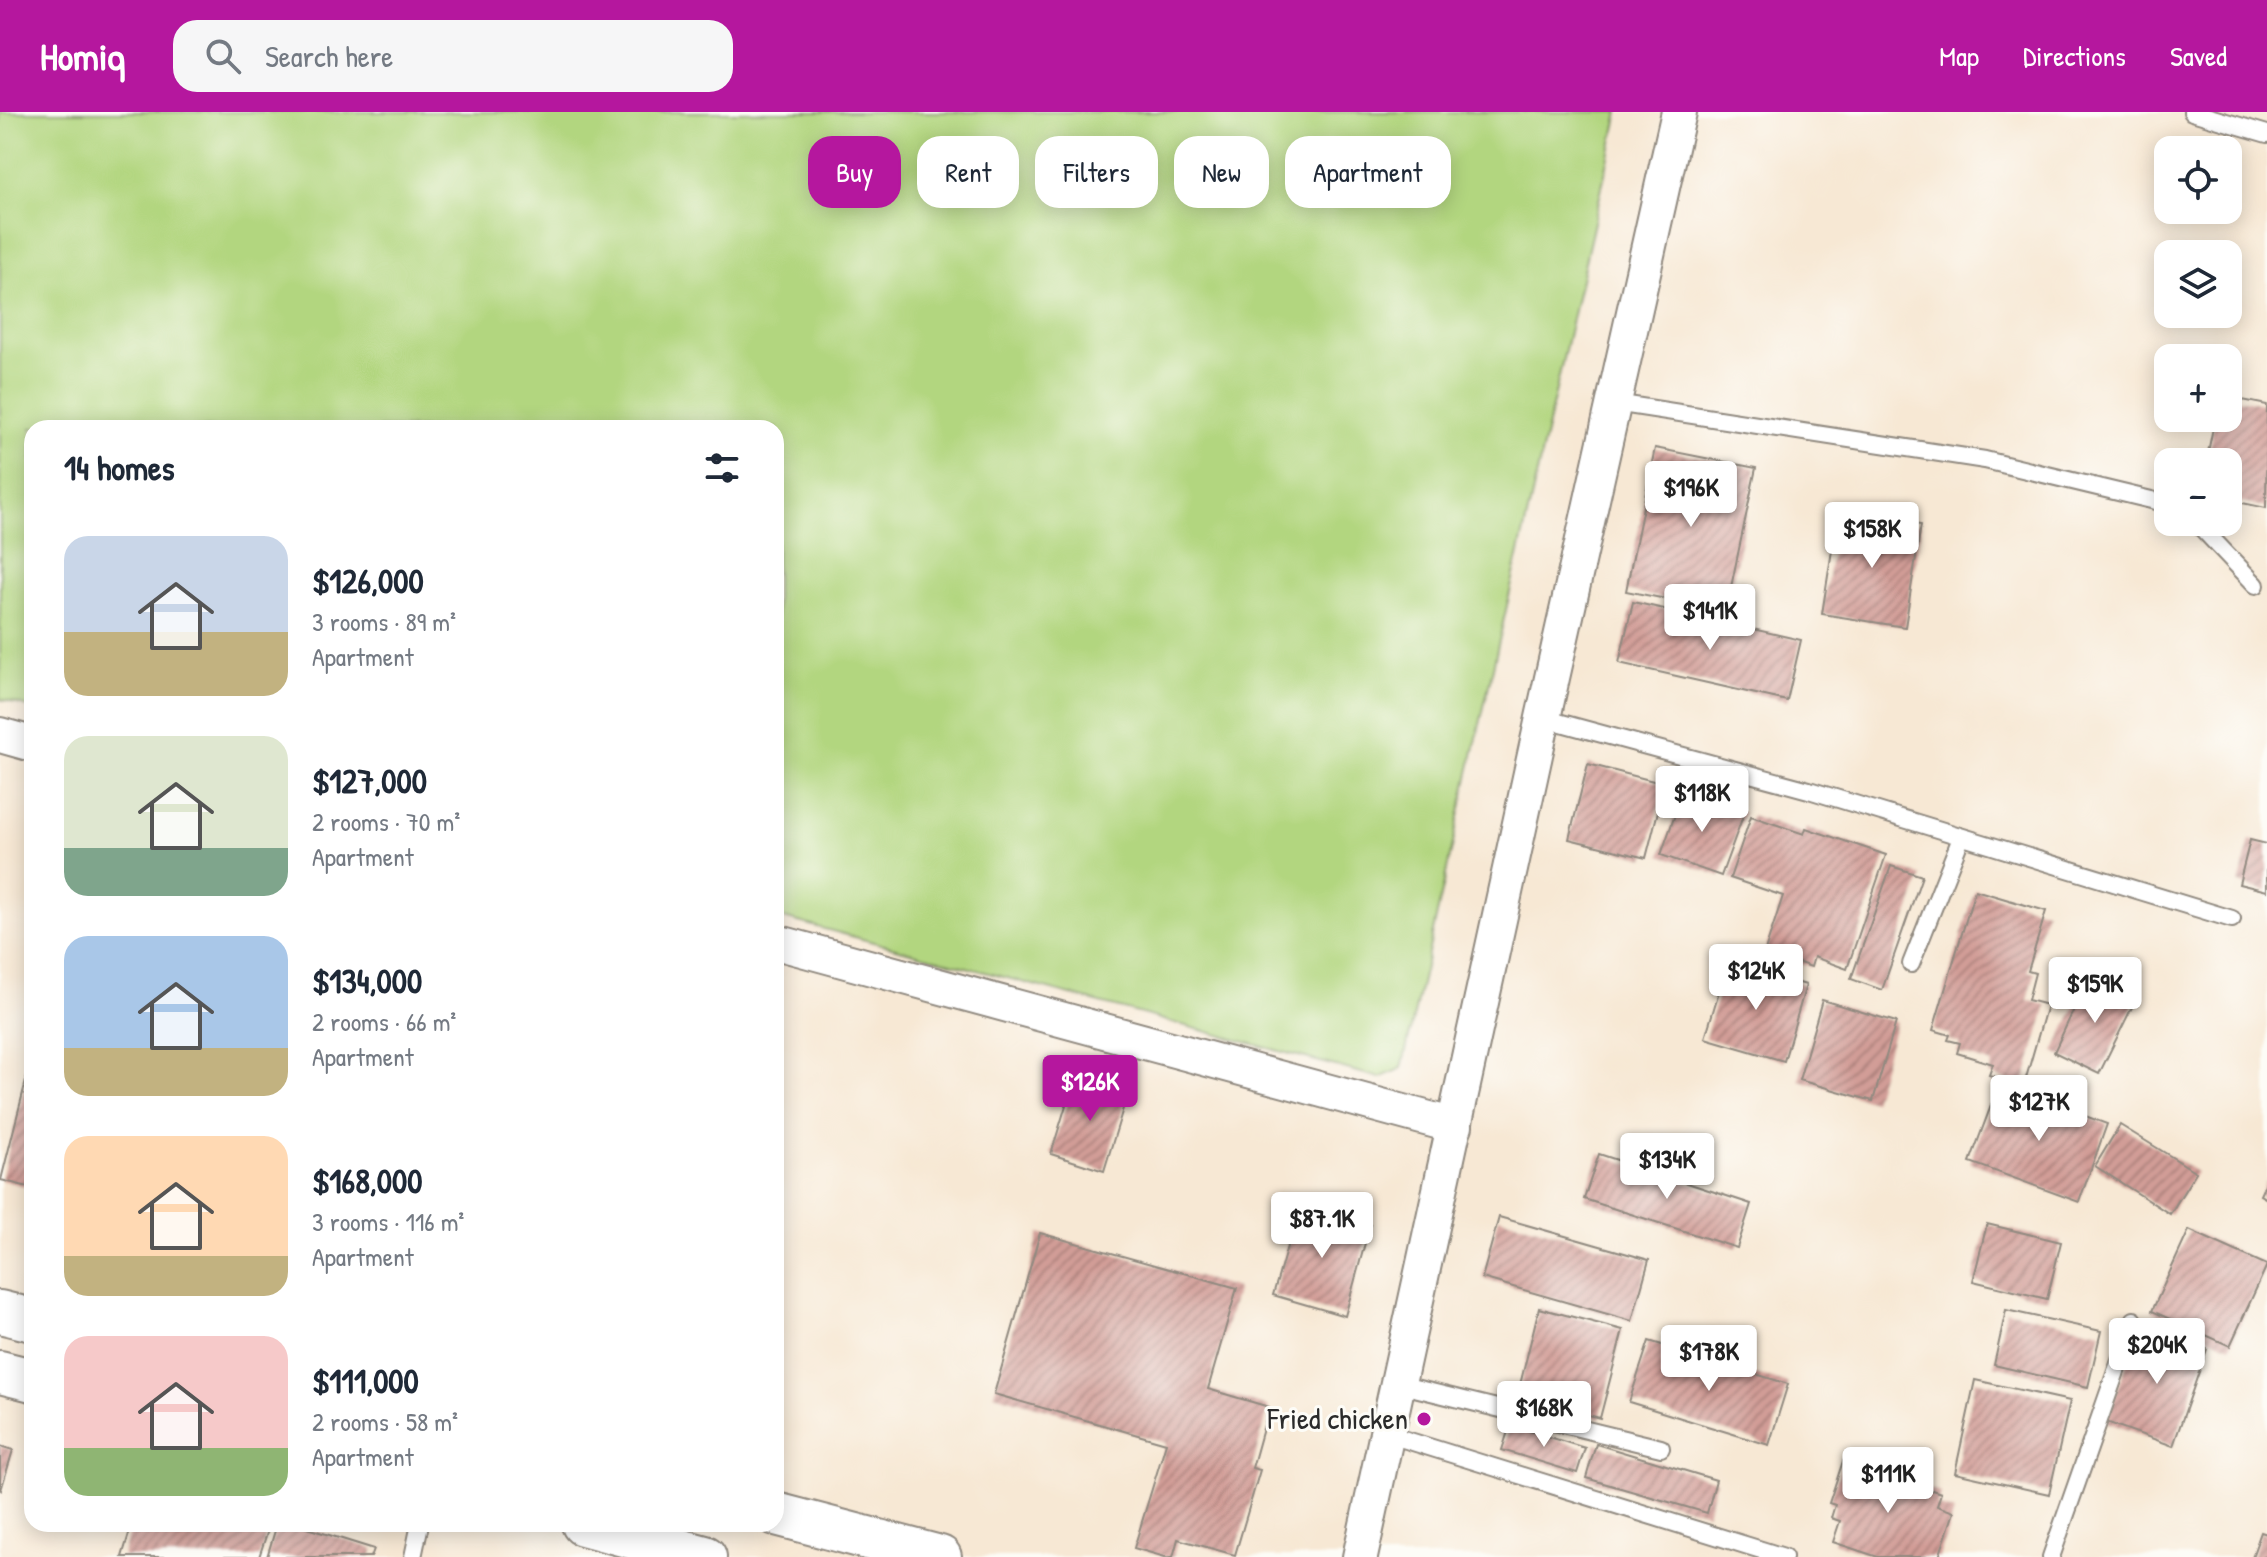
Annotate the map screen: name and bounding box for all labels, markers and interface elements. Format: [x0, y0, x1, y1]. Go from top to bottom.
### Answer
search box [173, 20, 733, 92]
text: Homiq [40, 30, 125, 82]
icon: search [201, 34, 245, 78]
text: Search here [265, 36, 393, 76]
text: Map [1939, 37, 1979, 75]
text: Directions [2023, 37, 2126, 75]
text: Saved [2170, 37, 2227, 75]
chip: Buy [808, 136, 901, 208]
chip: Rent [917, 136, 1019, 208]
chip: Filters [1035, 136, 1158, 208]
chip: New [1174, 136, 1269, 208]
chip: Apartment [1285, 136, 1451, 208]
map controls [2154, 136, 2242, 536]
button: locate [2154, 136, 2242, 224]
button: layers [2154, 240, 2242, 328]
button: + [2154, 344, 2242, 432]
text: 14 homes [64, 445, 175, 491]
icon: filters [700, 446, 744, 490]
button: − [2154, 448, 2242, 536]
pin: $196K [1635, 461, 1747, 529]
text: $196K [1663, 469, 1719, 504]
pin: $158K [1816, 502, 1928, 570]
text: $158K [1843, 510, 1901, 545]
text: $126,000 [312, 558, 424, 604]
icon: home [128, 568, 224, 664]
pin: $141K [1654, 584, 1766, 652]
text: $141K [1682, 592, 1738, 627]
text: 3 rooms · 89 m² [312, 604, 456, 639]
text: Apartment [312, 639, 414, 674]
text: $127,000 [312, 758, 427, 804]
pin: $118K [1646, 766, 1758, 834]
icon: home [128, 768, 224, 864]
text: $118K [1674, 774, 1730, 809]
text: 2 rooms · 70 m² [312, 804, 460, 839]
text: Apartment [312, 839, 414, 874]
pin: $124K [1700, 944, 1812, 1012]
text: $124K [1727, 952, 1785, 987]
pin: $159K [2039, 957, 2151, 1025]
text: $134,000 [312, 958, 422, 1004]
text: $159K [2067, 965, 2123, 1000]
icon: home [128, 968, 224, 1064]
text: 2 rooms · 66 m² [312, 1004, 456, 1039]
text: Apartment [312, 1039, 414, 1074]
pin: $126K [1034, 1055, 1146, 1123]
text: $126K [1061, 1063, 1119, 1098]
pin: $127K [1983, 1075, 2095, 1143]
text: $127K [2008, 1083, 2070, 1118]
pin: $134K [1611, 1133, 1723, 1201]
text: $134K [1638, 1141, 1696, 1176]
text: $168,000 [312, 1158, 422, 1204]
icon: home [128, 1168, 224, 1264]
pin: $87.1K [1257, 1192, 1387, 1260]
text: $87.1K [1289, 1200, 1355, 1235]
text: 3 rooms · 116 m² [312, 1204, 464, 1239]
text: Apartment [312, 1239, 414, 1274]
pin: $204K [2101, 1318, 2213, 1386]
pin: $178K [1653, 1325, 1765, 1393]
text: $204K [2127, 1326, 2187, 1361]
text: $178K [1679, 1333, 1739, 1368]
text: $111,000 [312, 1358, 419, 1404]
icon: home [128, 1368, 224, 1464]
pin: $168K [1488, 1381, 1600, 1449]
text: $168K [1515, 1389, 1573, 1424]
place label: Fried chicken [1266, 1398, 1408, 1438]
text: 2 rooms · 58 m² [312, 1404, 458, 1439]
marker: Fried chicken [1415, 1410, 1433, 1428]
text: Apartment [312, 1439, 414, 1474]
pin: $111K [1832, 1447, 1944, 1515]
text: $111K [1860, 1455, 1916, 1490]

